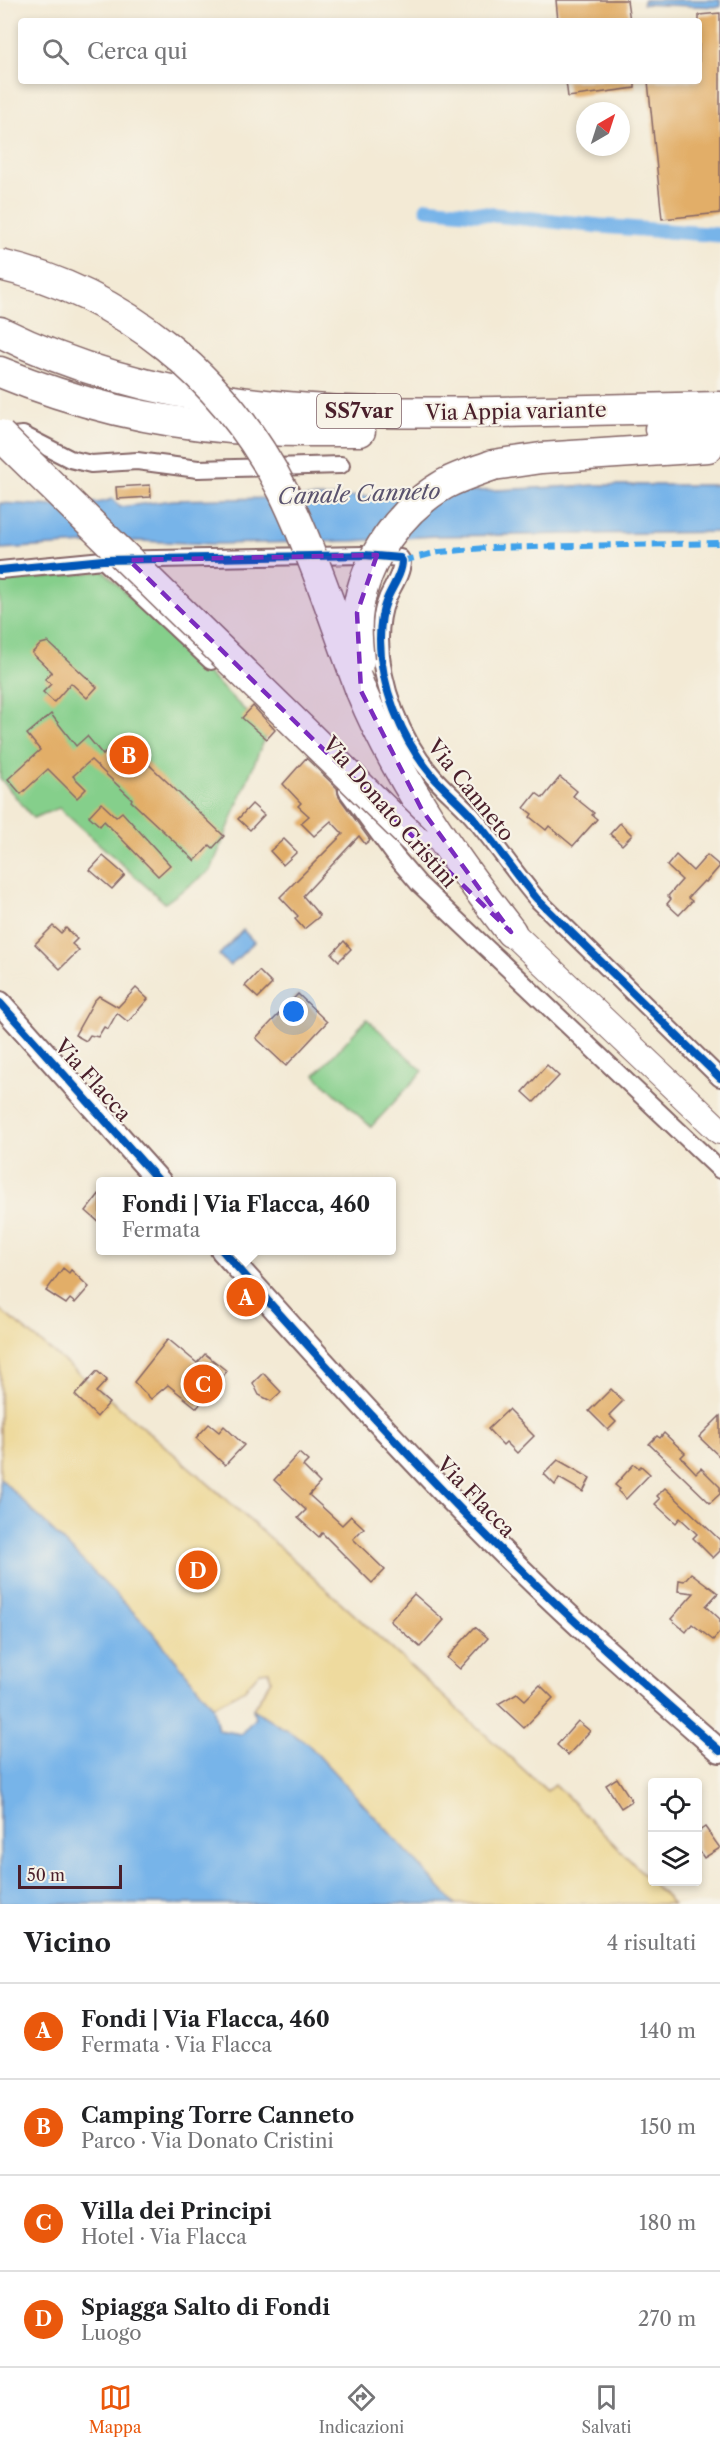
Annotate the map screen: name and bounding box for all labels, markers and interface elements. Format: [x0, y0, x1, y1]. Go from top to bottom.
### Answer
search box [18, 18, 702, 84]
icon: search [39, 35, 72, 68]
text: Cerca qui [87, 38, 188, 65]
north arrow [576, 102, 630, 156]
road number: SS7var [317, 394, 401, 428]
street label: Via Appia variante [424, 397, 607, 425]
water label: Canale Canneto [277, 478, 441, 510]
street label: Via Donato Cristini [317, 731, 462, 893]
pin: B [110, 732, 148, 777]
street label: Via Canneto [422, 733, 520, 846]
your location [279, 997, 308, 1026]
street label: Via Flacca [49, 1033, 137, 1127]
popup [96, 1177, 396, 1255]
text: Fondi | Via Flacca, 460 [122, 1191, 370, 1218]
text: Fermata [122, 1218, 200, 1242]
pin: A [226, 1274, 266, 1320]
pin: C [184, 1362, 222, 1406]
street label: Via Flacca [431, 1451, 521, 1543]
pin: D [178, 1548, 218, 1592]
map controls [648, 1778, 702, 1886]
button: locate [648, 1778, 702, 1832]
button: layers [648, 1832, 702, 1886]
scale bar [18, 1862, 122, 1890]
text: 50 m [27, 1865, 65, 1885]
text: Vicino [24, 1927, 111, 1959]
text: 4 risultati [607, 1931, 696, 1955]
text: Fondi | Via Flacca, 460 [81, 2006, 330, 2033]
text: A [36, 2019, 51, 2043]
text: 140 m [639, 2019, 696, 2043]
text: Fermata · Via Flacca [81, 2033, 272, 2057]
text: Camping Torre Canneto [81, 2102, 354, 2129]
text: B [36, 2115, 51, 2139]
text: 150 m [640, 2115, 696, 2139]
text: Parco · Via Donato Cristini [81, 2129, 334, 2153]
text: Villa dei Principi [81, 2198, 272, 2225]
text: C [35, 2211, 52, 2235]
text: 180 m [639, 2211, 696, 2235]
text: Hotel · Via Flacca [81, 2225, 247, 2249]
text: Spiagga Salto di Fondi [81, 2294, 330, 2321]
text: D [35, 2307, 52, 2331]
text: 270 m [638, 2307, 696, 2331]
text: Luogo [81, 2321, 141, 2345]
tab: Mappa [89, 2381, 141, 2437]
tab: Indicazioni [319, 2381, 404, 2437]
tab: Salvati [582, 2381, 631, 2437]

